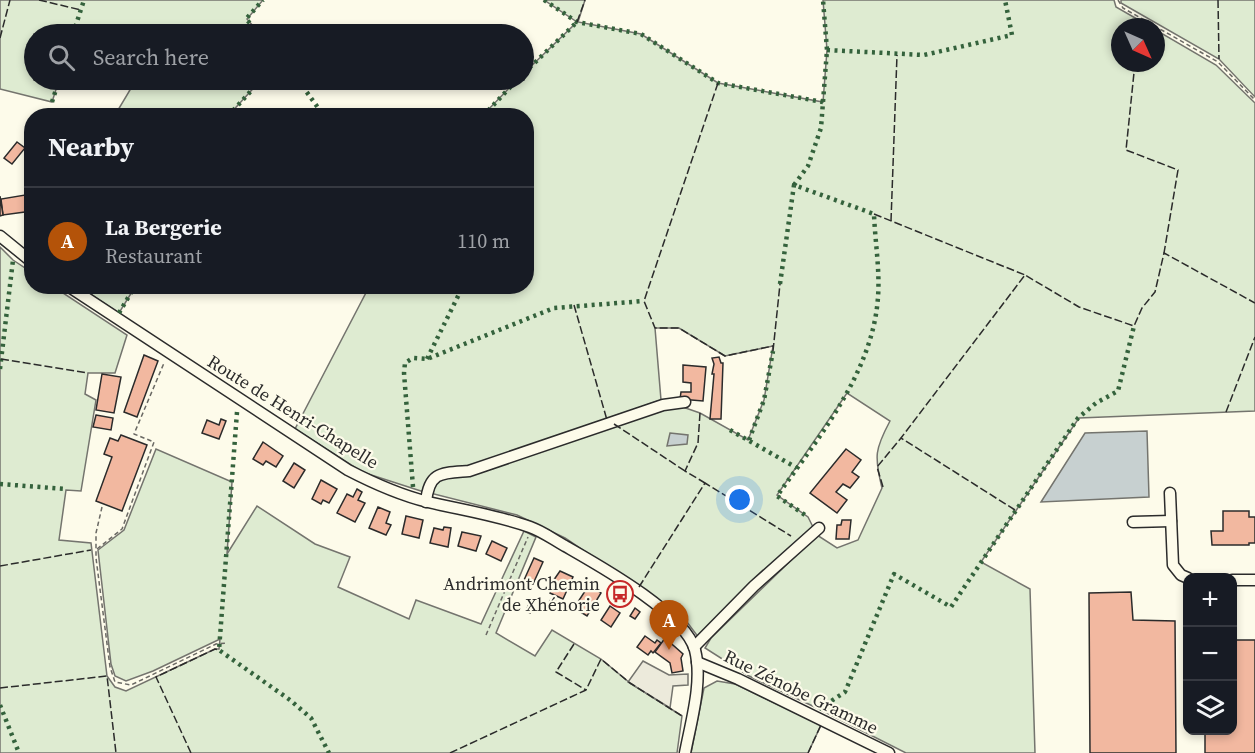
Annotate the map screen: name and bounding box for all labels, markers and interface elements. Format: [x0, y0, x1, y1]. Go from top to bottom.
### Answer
north arrow [1111, 18, 1165, 72]
search box [24, 24, 534, 90]
icon: search [45, 41, 78, 74]
text: Search here [93, 42, 209, 72]
text: Nearby [48, 129, 134, 165]
text: La Bergerie [105, 212, 222, 242]
text: A [61, 227, 74, 255]
text: 110 m [457, 227, 510, 255]
text: Restaurant [105, 242, 202, 270]
street label: Route de Henri-Chapelle [203, 349, 384, 475]
your location [725, 485, 754, 514]
place label: Andrimont Chemin de Xhénorie [443, 571, 600, 617]
map controls [1183, 573, 1237, 735]
button: + [1183, 573, 1237, 627]
bus stop icon: Andrimont Chemin de Xhénorie [605, 579, 635, 609]
pin: A [650, 600, 688, 650]
button: − [1183, 627, 1237, 681]
street label: Rue Zénobe Gramme [720, 643, 883, 740]
button: layers [1183, 681, 1237, 735]

